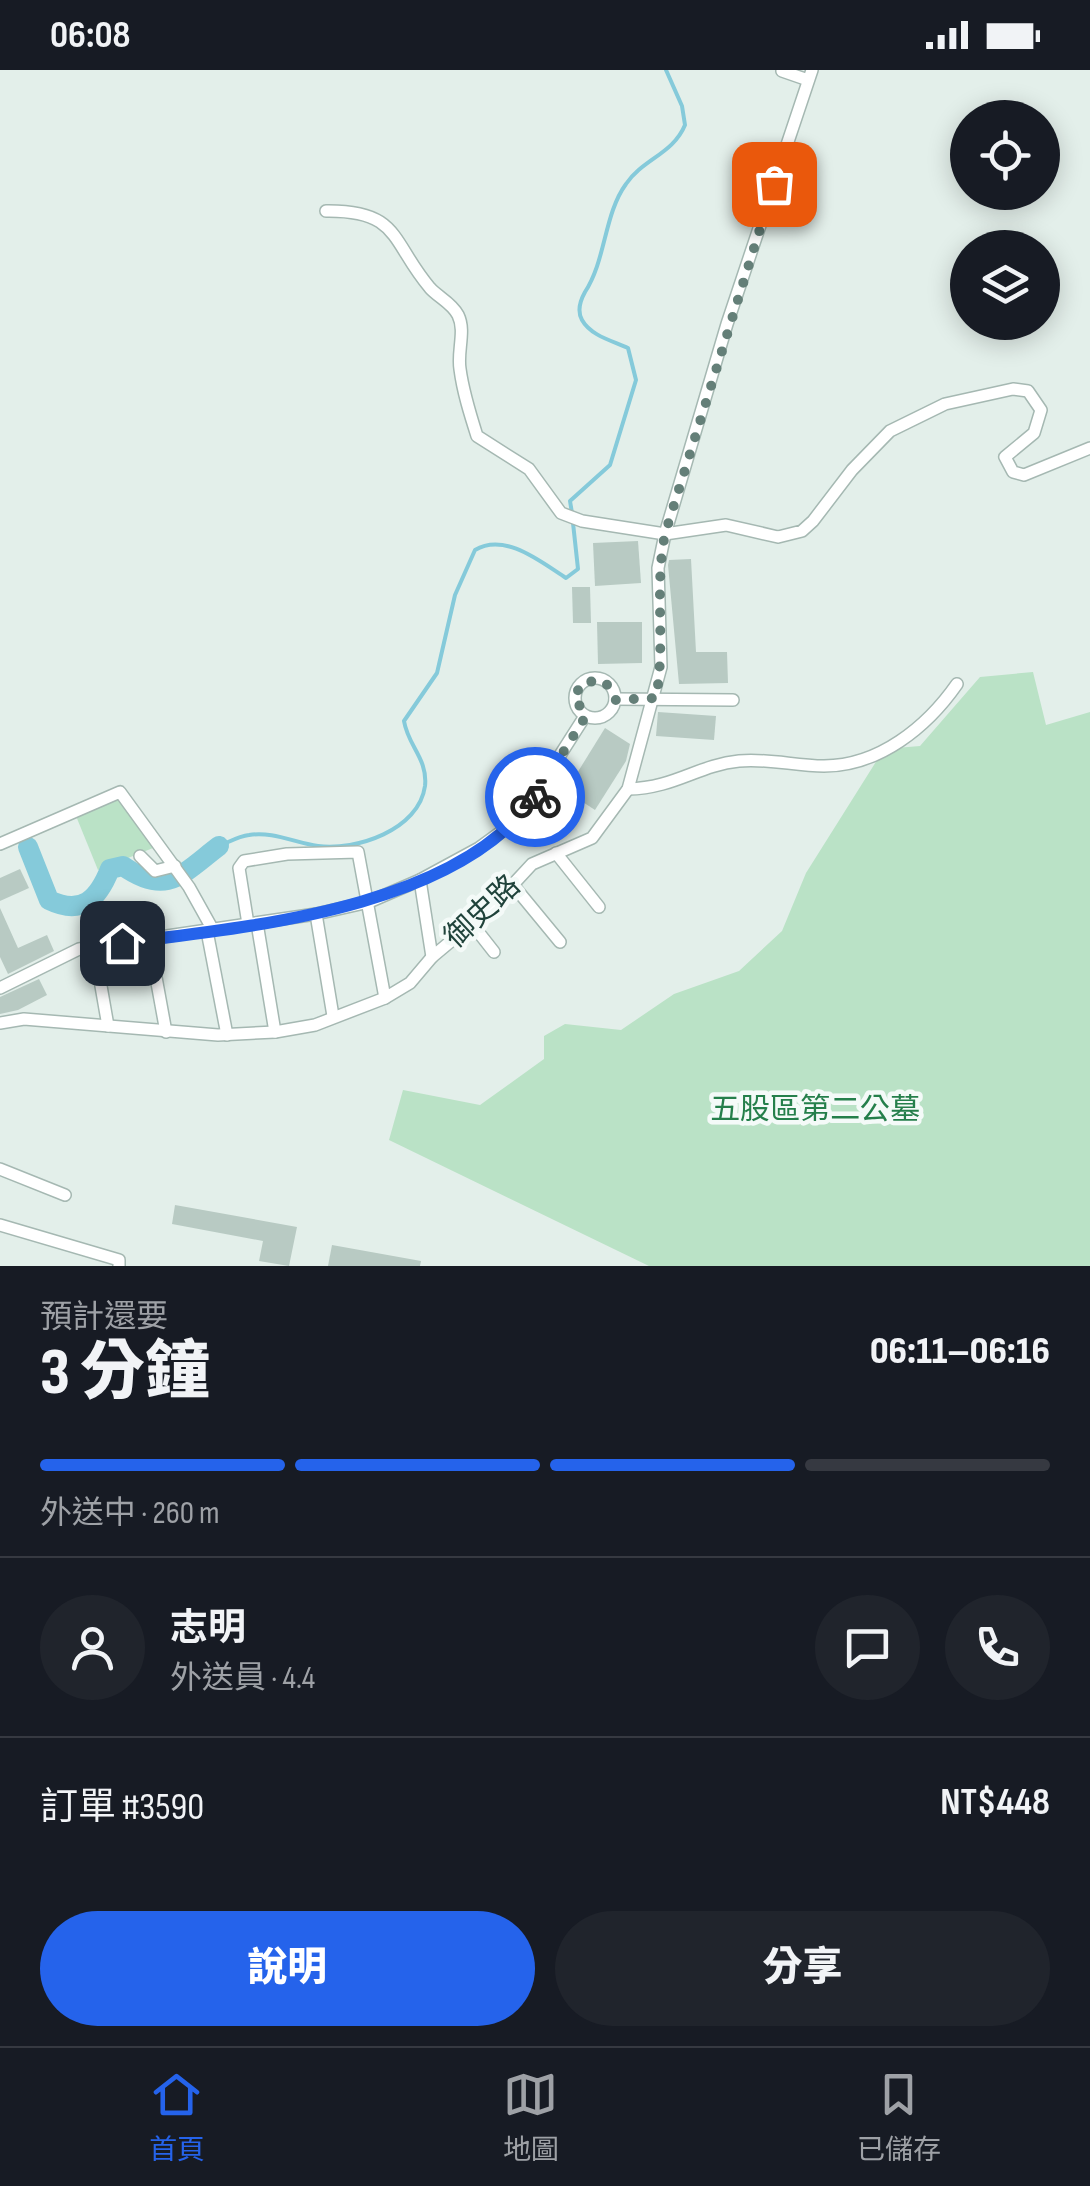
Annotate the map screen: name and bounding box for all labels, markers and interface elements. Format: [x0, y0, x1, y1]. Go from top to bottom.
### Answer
text: 06:08 [50, 13, 131, 58]
map controls [950, 100, 1060, 340]
button: locate [950, 100, 1060, 210]
pin [732, 142, 817, 227]
icon: bag [747, 157, 802, 212]
button: layers [950, 230, 1060, 340]
courier [485, 747, 585, 847]
icon: bike [508, 770, 563, 825]
street label: 御史路 [437, 868, 528, 956]
pin [80, 901, 165, 986]
icon: home [95, 916, 150, 971]
park label: 五股區第二公墓 [710, 1092, 920, 1128]
text: 預計還要 [40, 1298, 168, 1337]
text: 06:11–06:16 [870, 1329, 1050, 1374]
text: 3 分鐘 [40, 1335, 210, 1413]
text: 外送中 · 260 m [40, 1494, 220, 1533]
button: person [40, 1595, 145, 1700]
button: chat [815, 1595, 920, 1700]
button: phone [945, 1595, 1050, 1700]
text: 志明 [170, 1606, 246, 1651]
text: 外送員 · 4.4 [170, 1659, 315, 1698]
text: NT$448 [940, 1780, 1050, 1825]
text: 訂單 #3590 [40, 1785, 204, 1830]
button: 說明 [40, 1911, 535, 2026]
button: 分享 [555, 1911, 1050, 2026]
tab: 首頁 [149, 2067, 205, 2167]
tab: 地圖 [503, 2067, 559, 2167]
tab: 已儲存 [857, 2067, 941, 2167]

